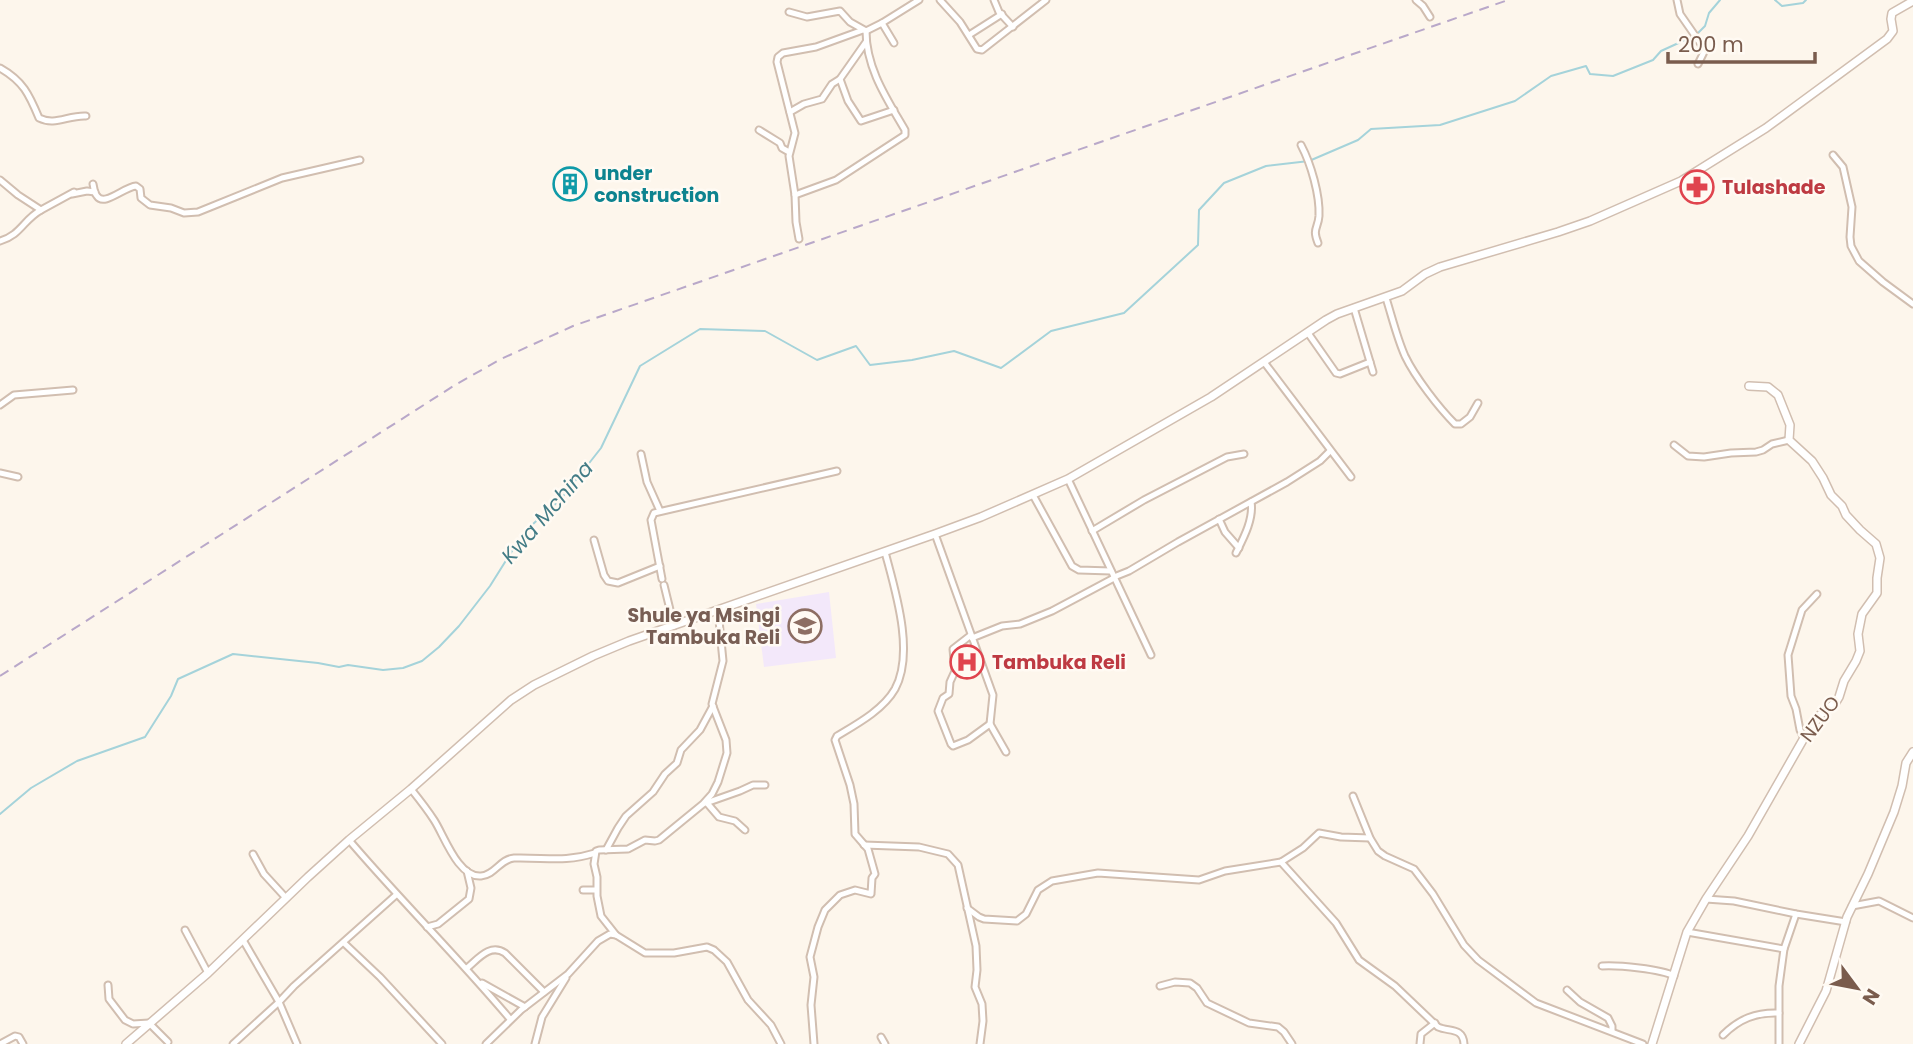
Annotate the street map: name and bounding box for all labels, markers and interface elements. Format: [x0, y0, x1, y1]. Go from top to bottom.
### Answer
scale bar [1668, 21, 1815, 65]
text: 200 m [1678, 30, 1744, 59]
place label: under construction [594, 160, 719, 209]
building icon: under construction [551, 165, 589, 203]
pharmacy icon: Tulashade [1678, 168, 1716, 206]
place label: Tulashade [1722, 174, 1826, 201]
water label: Kwa Mchina [494, 454, 600, 570]
place label: Shule ya Msingi Tambuka Reli [627, 602, 780, 651]
school or university icon: Shule ya Msingi Tambuka Reli [786, 607, 824, 645]
hospital icon: Tambuka Reli [948, 643, 986, 681]
place label: Tambuka Reli [992, 649, 1126, 676]
street label: NZUO [1794, 690, 1846, 748]
north arrow [1822, 953, 1892, 1023]
text: N [1856, 984, 1886, 1010]

